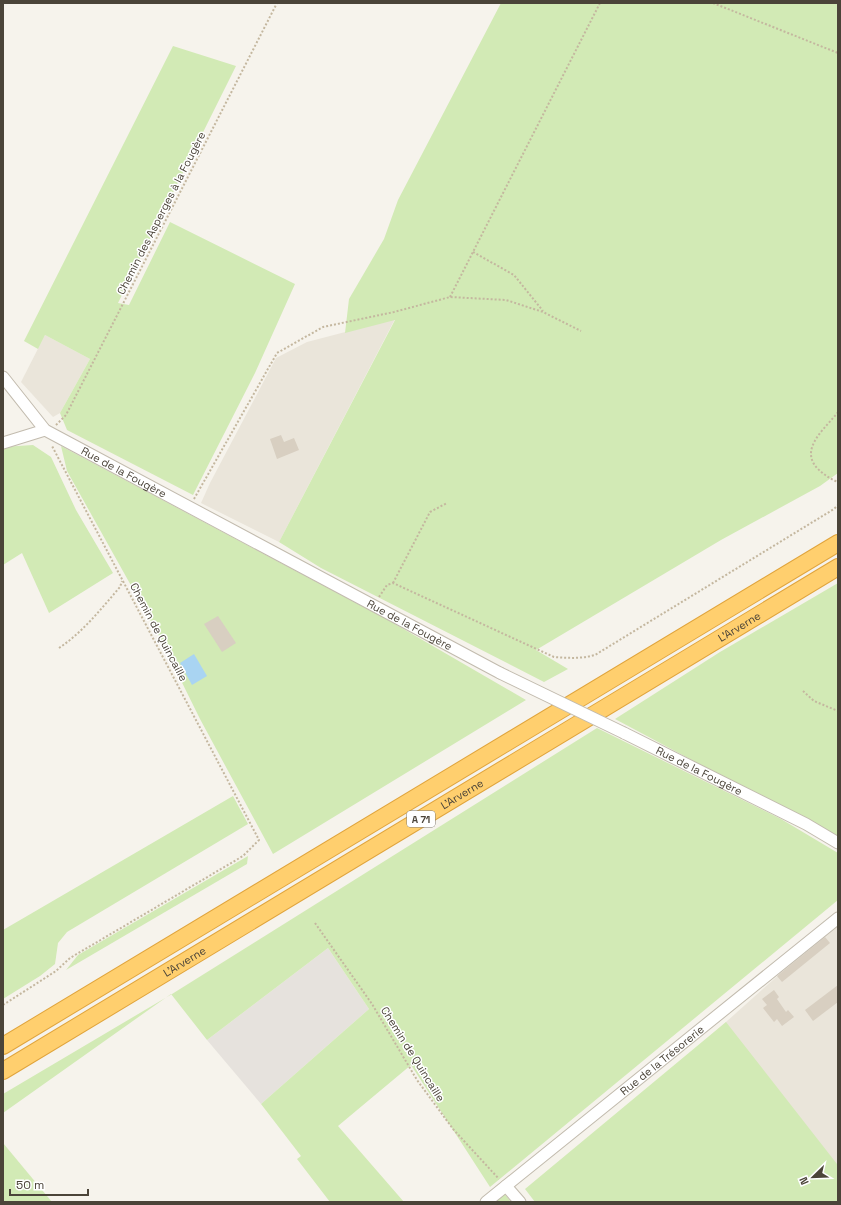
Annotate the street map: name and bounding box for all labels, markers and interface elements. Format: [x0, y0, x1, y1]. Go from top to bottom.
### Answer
street label: Chemin des Asperges à la Fougère [114, 129, 208, 297]
street label: Rue de la Fougère [79, 444, 169, 501]
street label: Chemin de Quincaille [127, 580, 191, 684]
street label: Rue de la Fougère [365, 596, 455, 653]
street label: L'Arverne [715, 608, 763, 645]
street label: Rue de la Fougère [654, 743, 745, 798]
street label: L'Arverne [438, 776, 486, 812]
road number: A 71 [407, 811, 435, 827]
street label: L'Arverne [161, 943, 208, 980]
street label: Chemin de Quincaille [378, 1004, 448, 1104]
street label: Rue de la Trésorerie [617, 1022, 707, 1098]
north arrow [793, 1157, 833, 1197]
scale bar [10, 1171, 88, 1197]
text: N [796, 1175, 812, 1187]
text: 50 m [16, 1177, 44, 1193]

